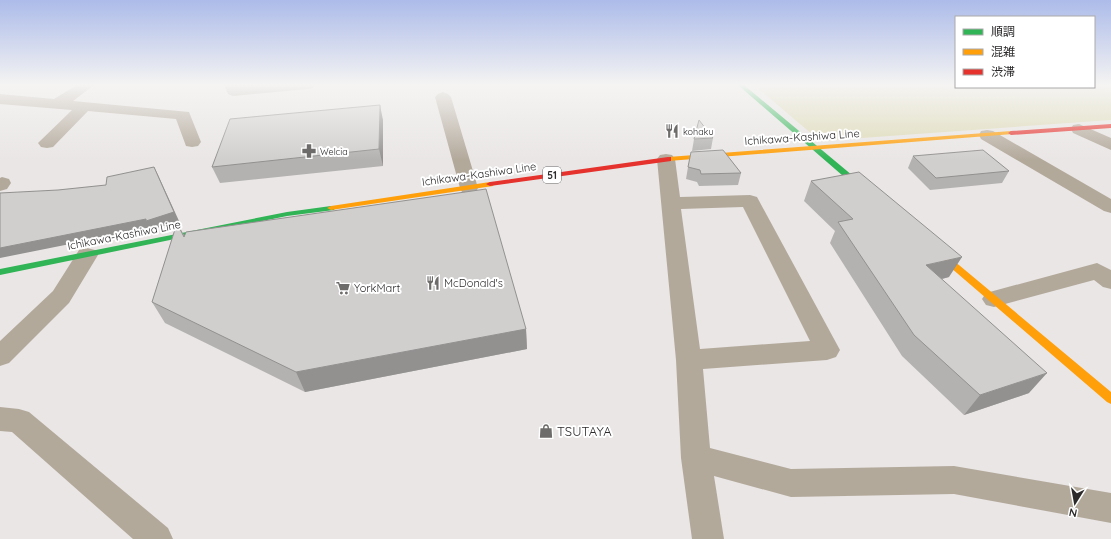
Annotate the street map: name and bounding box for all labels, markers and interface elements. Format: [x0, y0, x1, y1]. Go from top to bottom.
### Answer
legend [955, 16, 1095, 88]
text: 順調 [991, 24, 1015, 39]
text: 混雑 [991, 44, 1015, 59]
text: 渋滞 [991, 64, 1015, 79]
restaurant icon: kohaku [664, 123, 680, 139]
place label: kohaku [683, 126, 714, 137]
street label: Ichikawa-Kashiwa Line [744, 126, 860, 148]
pharmacy icon: Welcia [301, 143, 317, 159]
place label: Welcia [320, 146, 348, 157]
street label: Ichikawa-Kashiwa Line [421, 159, 537, 189]
road number: 51 [543, 167, 561, 183]
street label: Ichikawa-Kashiwa Line [66, 217, 182, 253]
restaurant icon: McDonald's [425, 275, 441, 291]
place label: McDonald's [444, 276, 503, 290]
supermarket icon: YorkMart [335, 280, 351, 296]
place label: YorkMart [354, 281, 400, 295]
shop icon: TSUTAYA [538, 423, 554, 439]
place label: TSUTAYA [557, 423, 612, 439]
north arrow [1055, 483, 1095, 523]
text: N [1068, 505, 1078, 520]

